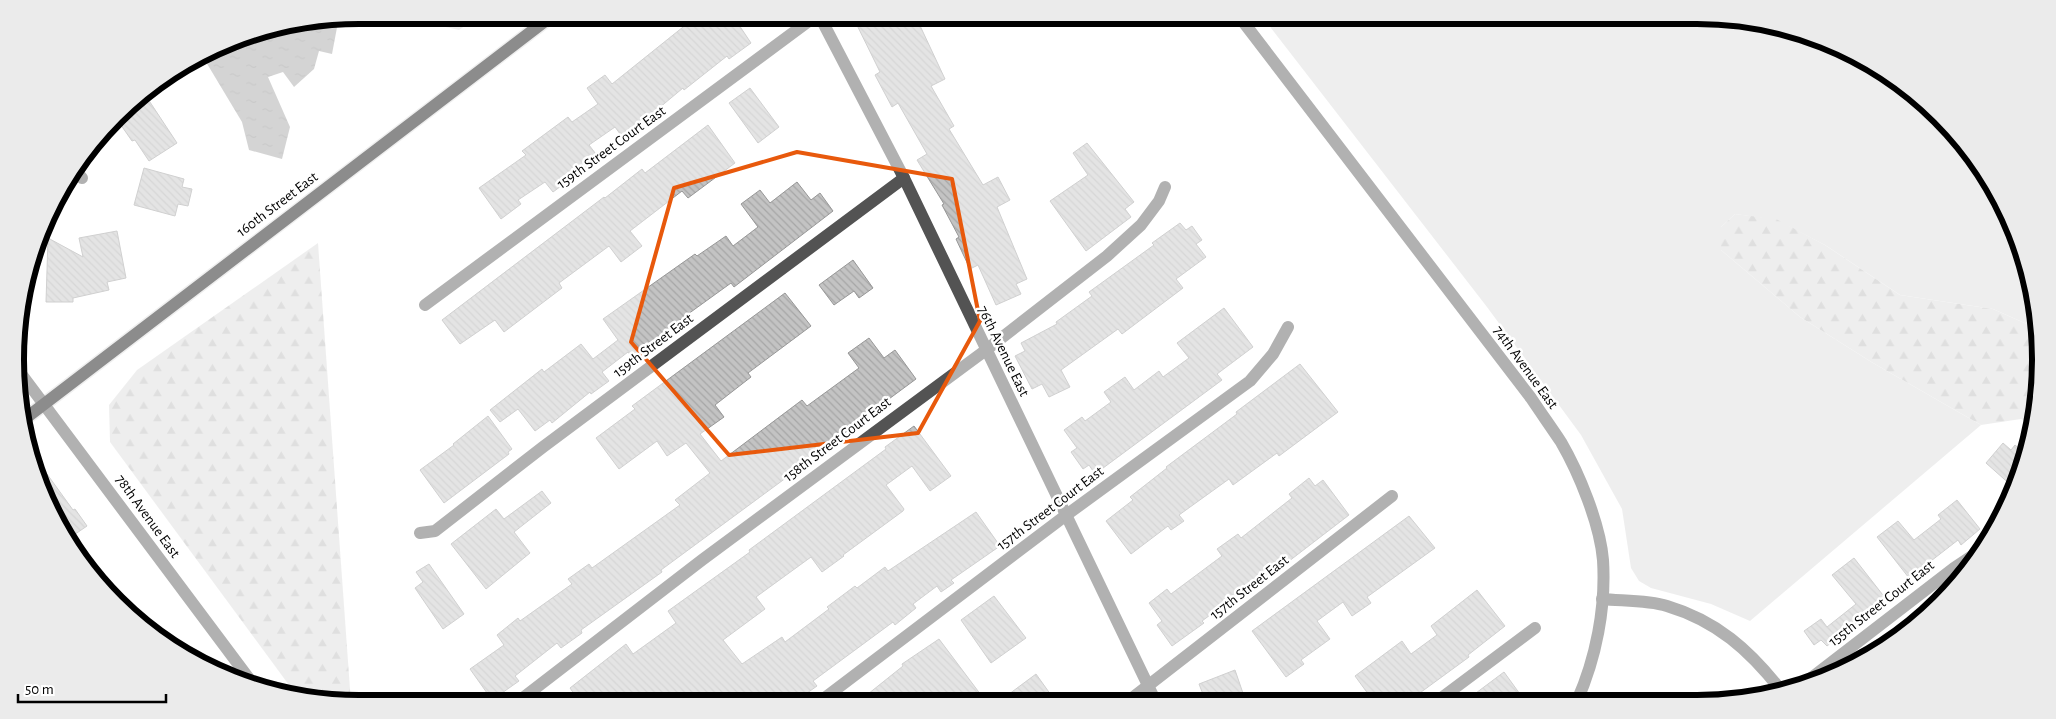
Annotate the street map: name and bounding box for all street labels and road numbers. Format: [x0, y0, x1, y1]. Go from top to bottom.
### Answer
street label: 159th Street Court East [554, 103, 668, 192]
street label: 160th Street East [234, 169, 321, 240]
street label: 76th Avenue East [975, 304, 1032, 399]
street label: 159th Street East [611, 311, 696, 380]
street label: 74th Avenue East [1490, 323, 1561, 412]
street label: 158th Street Court East [781, 394, 894, 485]
street label: 157th Street Court East [994, 463, 1107, 553]
street label: 78th Avenue East [112, 472, 183, 561]
street label: 157th Street East [1207, 552, 1291, 622]
street label: 155th Street Court East [1826, 558, 1937, 649]

